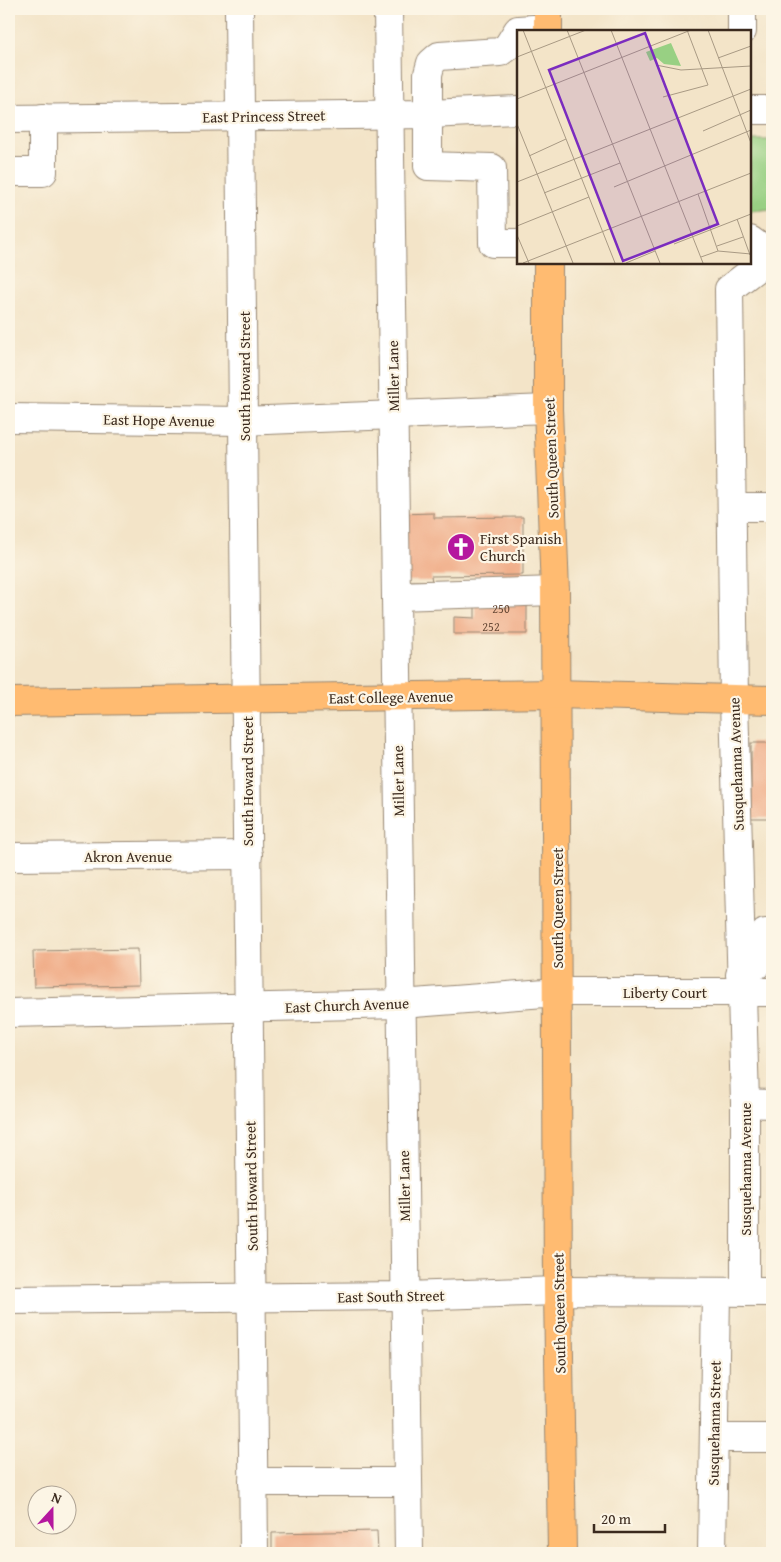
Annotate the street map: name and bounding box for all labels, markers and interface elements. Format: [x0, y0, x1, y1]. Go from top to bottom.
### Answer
inset map [517, 30, 751, 264]
street label: East Princess Street [202, 104, 326, 128]
street label: South Howard Street [234, 310, 255, 441]
street label: Miller Lane [382, 340, 404, 412]
street label: South Queen Street [538, 396, 564, 519]
street label: East Hope Avenue [103, 409, 215, 431]
place label: First Spanish Church [480, 528, 562, 566]
church icon: First Spanish Church [446, 532, 476, 562]
house number: 250 [492, 600, 510, 617]
house number: 252 [482, 618, 500, 635]
street label: East College Avenue [329, 685, 453, 709]
street label: Susquehanna Avenue [723, 697, 749, 831]
street label: South Howard Street [237, 715, 258, 846]
street label: Miller Lane [387, 745, 409, 817]
street label: Akron Avenue [84, 846, 172, 867]
street label: South Queen Street [547, 847, 568, 969]
street label: Liberty Court [623, 982, 708, 1003]
street label: East Church Avenue [285, 992, 409, 1018]
street label: Susquehanna Avenue [735, 1102, 756, 1236]
street label: South Howard Street [239, 1120, 263, 1251]
street label: Miller Lane [393, 1150, 415, 1222]
street label: South Queen Street [547, 1252, 571, 1374]
street label: East South Street [337, 1285, 446, 1307]
street label: Susquehanna Street [702, 1360, 726, 1486]
north arrow [28, 1484, 78, 1534]
text: N [49, 1487, 65, 1509]
scale bar [594, 1502, 665, 1534]
text: 20 m [601, 1508, 632, 1529]

